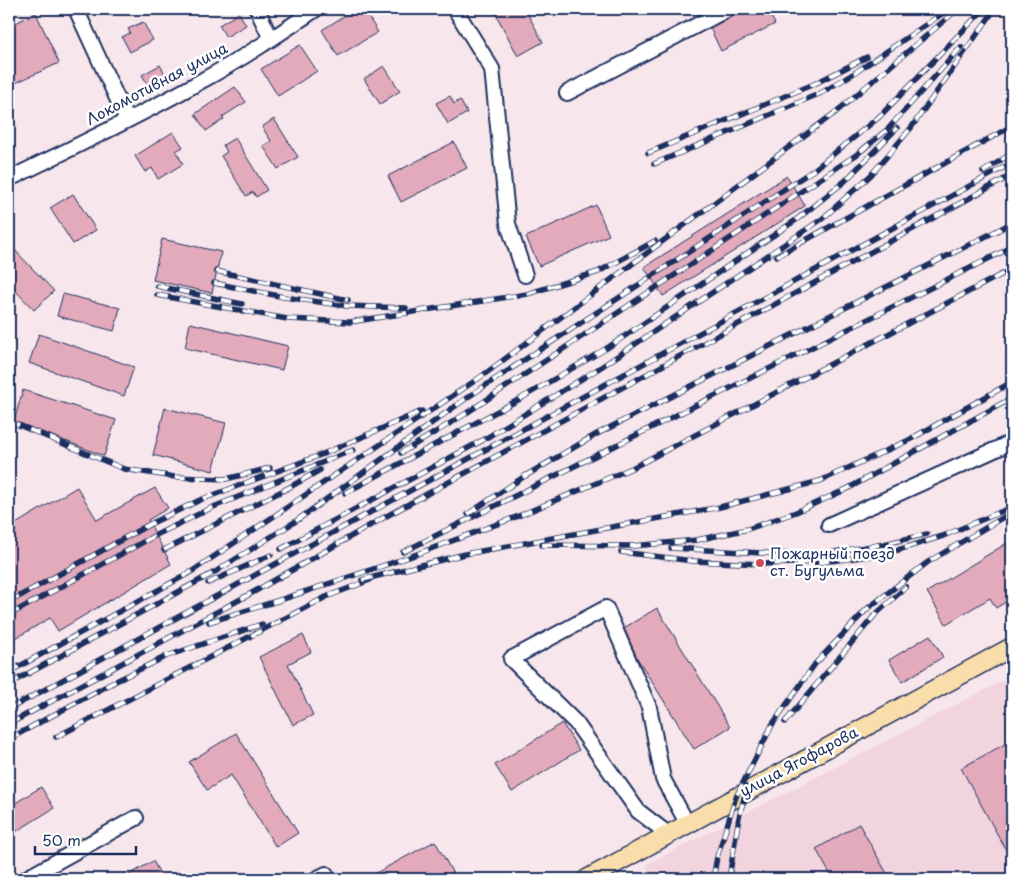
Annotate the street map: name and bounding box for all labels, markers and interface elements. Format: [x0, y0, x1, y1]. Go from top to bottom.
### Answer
street label: Локомотивная улица [81, 35, 232, 130]
place label: Пожарный поезд ст. Бугульма [770, 541, 895, 581]
marker: Пожарный поезд ст. Бугульма [754, 557, 766, 569]
street label: улица Ягофарова [735, 719, 862, 802]
scale bar [35, 823, 136, 855]
text: 50 m [42, 828, 81, 851]

